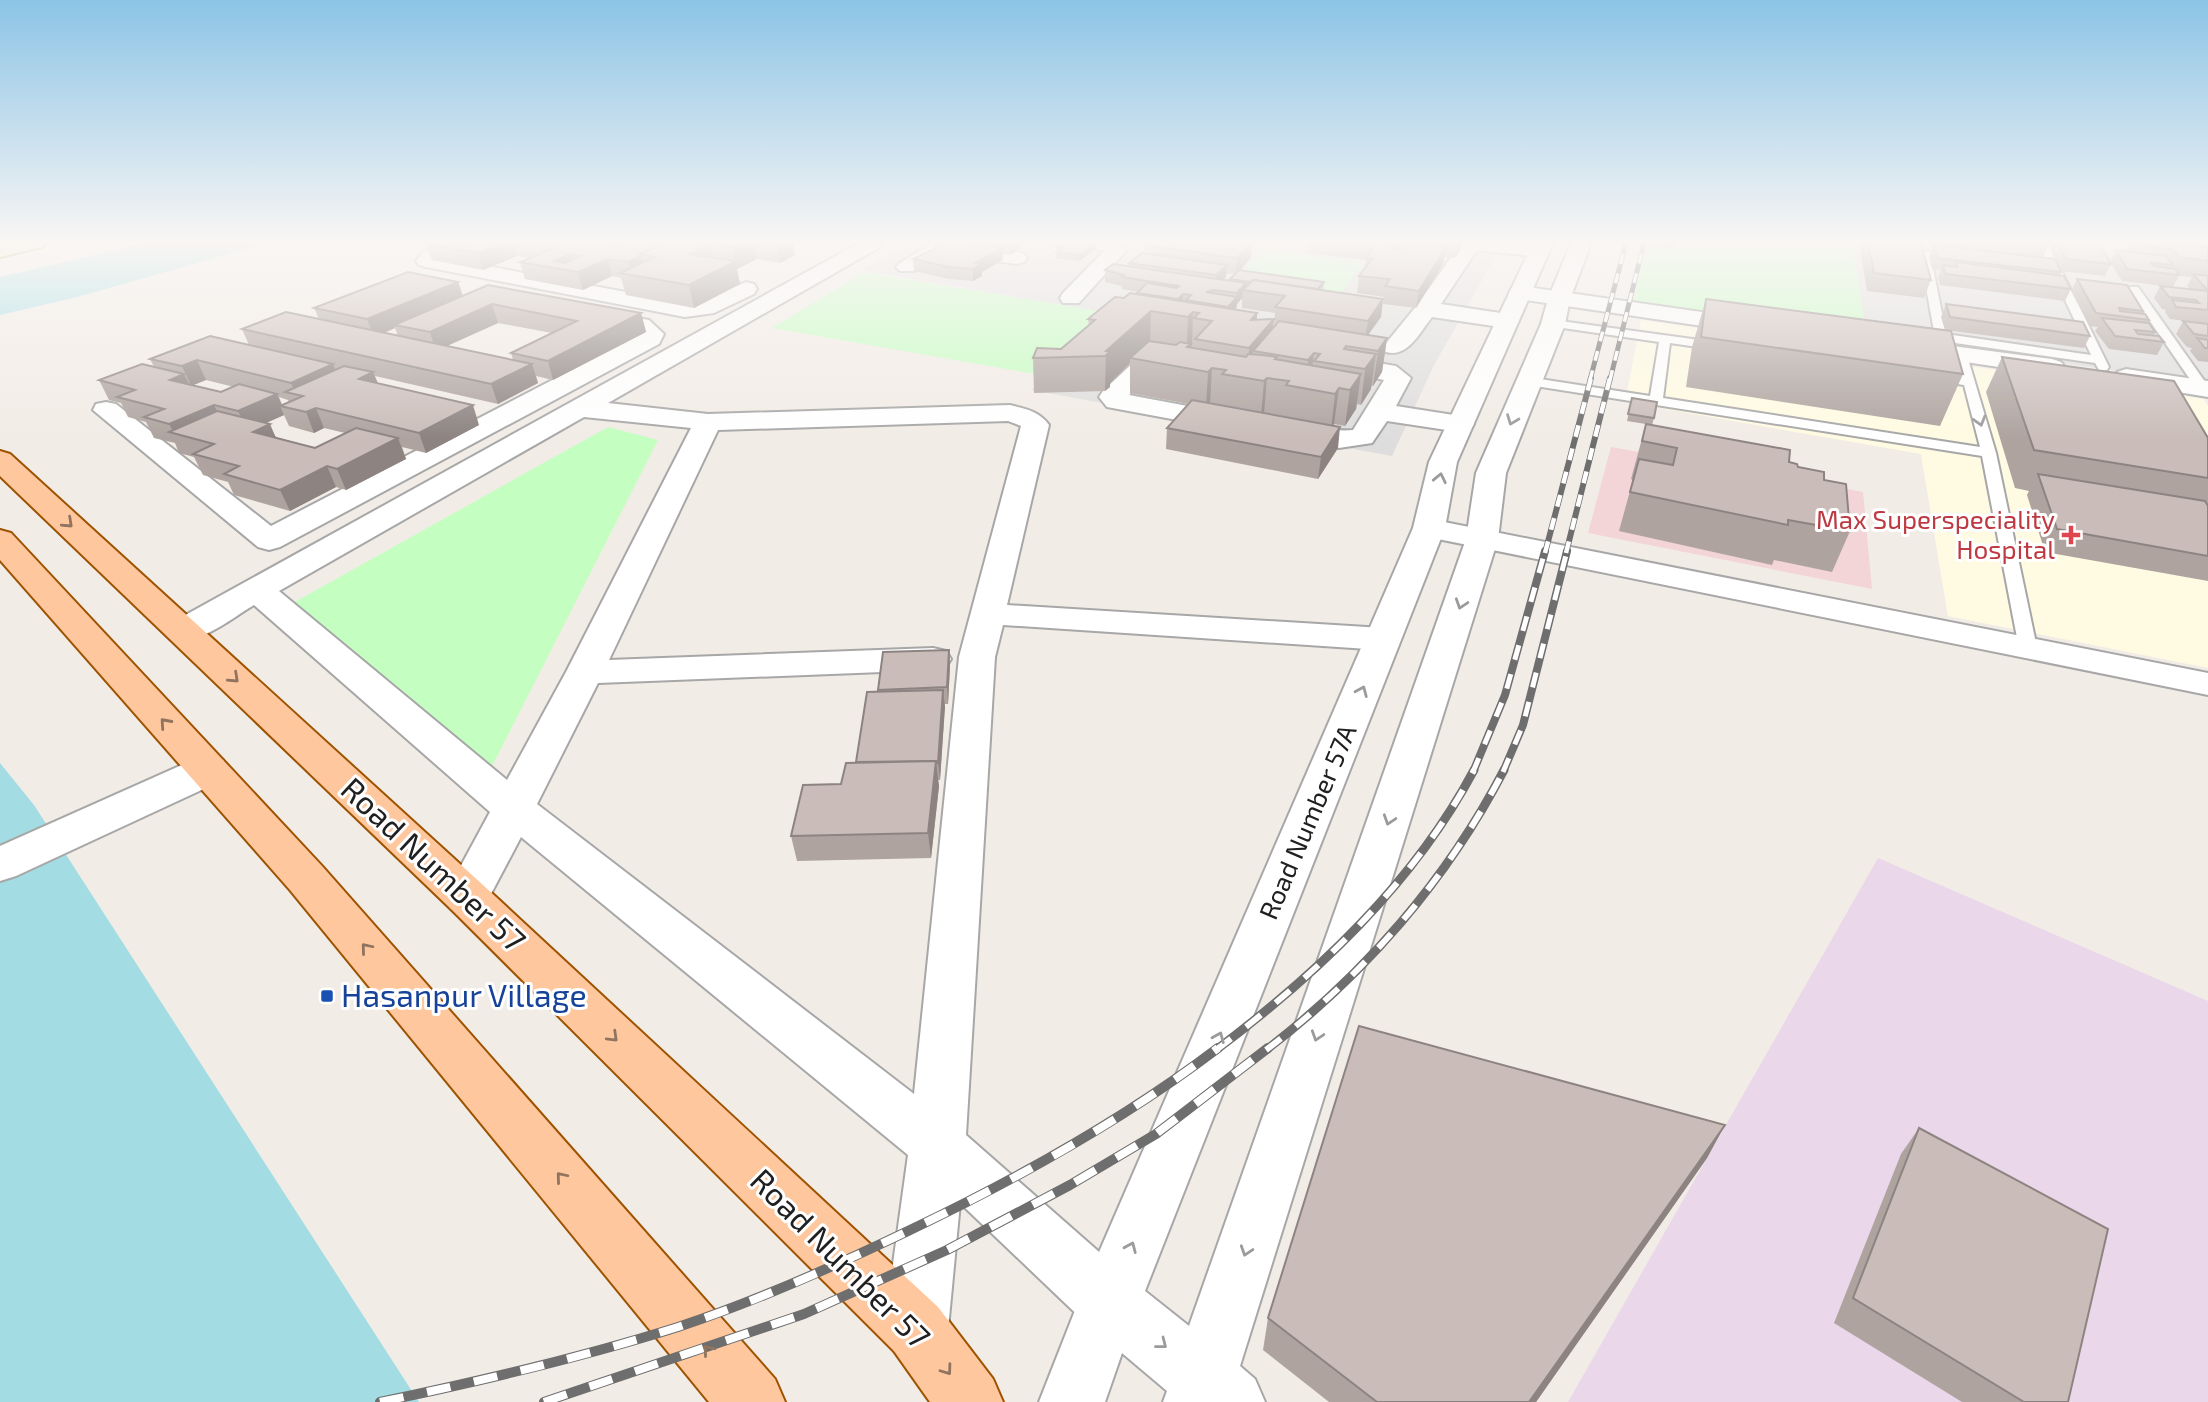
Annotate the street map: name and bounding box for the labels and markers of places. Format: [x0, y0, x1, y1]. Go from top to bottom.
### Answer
place label: Max Superspeciality Hospital [1816, 503, 2055, 564]
marker: Max Superspeciality Hospital [2061, 525, 2081, 545]
place label: Hasanpur Village [341, 975, 587, 1013]
marker: Hasanpur Village [319, 988, 335, 1004]

